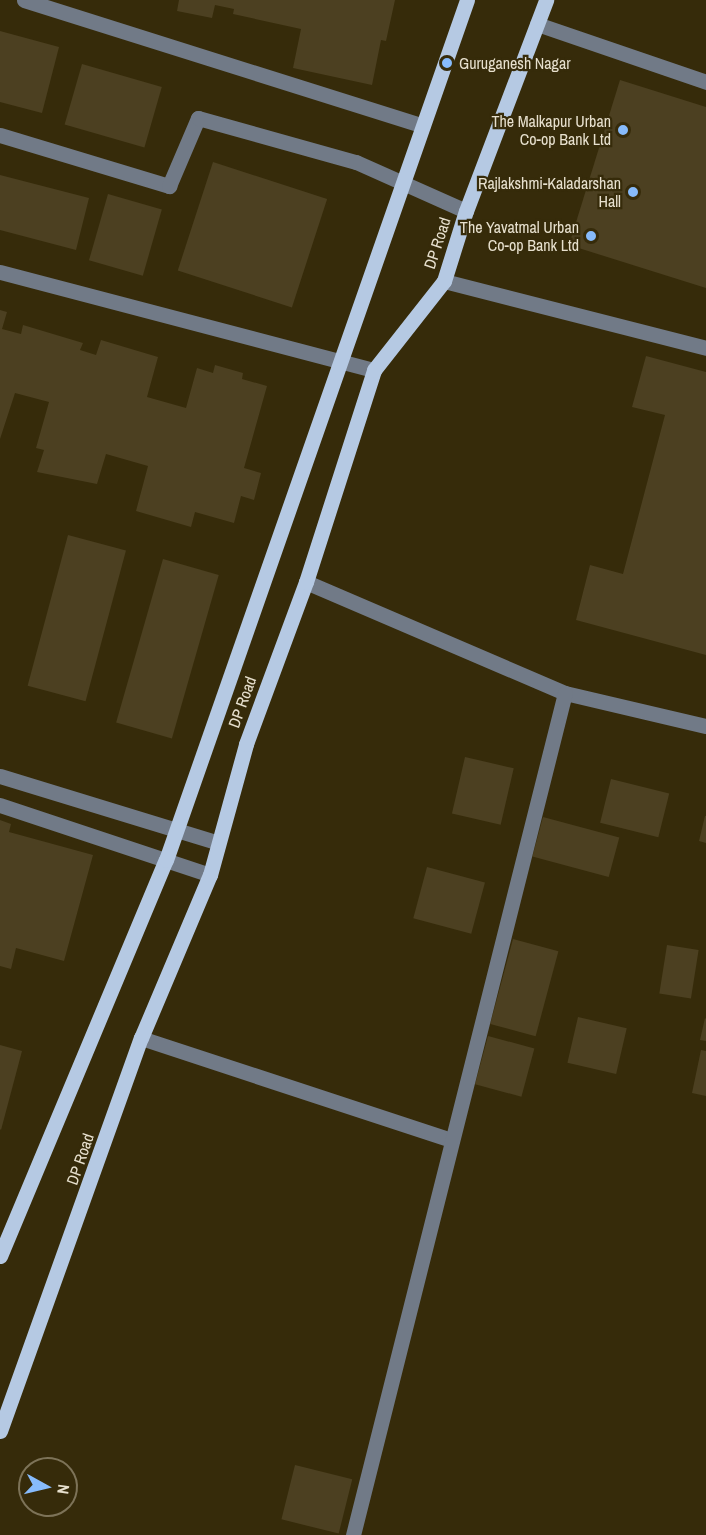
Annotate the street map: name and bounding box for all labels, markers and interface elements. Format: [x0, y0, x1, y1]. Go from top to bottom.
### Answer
place label: Guruganesh Nagar [459, 53, 571, 73]
marker: Guruganesh Nagar [440, 56, 454, 70]
place label: The Malkapur Urban Co-op Bank Ltd [491, 111, 611, 149]
marker: The Malkapur Urban Co-op Bank Ltd [616, 123, 630, 137]
place label: Rajlakshmi-Kaladarshan Hall [478, 173, 621, 211]
marker: Rajlakshmi-Kaladarshan Hall [626, 185, 640, 199]
street label: DP Road [420, 215, 454, 271]
place label: The Yavatmal Urban Co-op Bank Ltd [460, 217, 579, 255]
marker: The Yavatmal Urban Co-op Bank Ltd [584, 229, 598, 243]
street label: DP Road [224, 674, 260, 730]
street label: DP Road [62, 1131, 98, 1187]
north arrow [18, 1457, 78, 1517]
text: N [52, 1483, 75, 1495]

